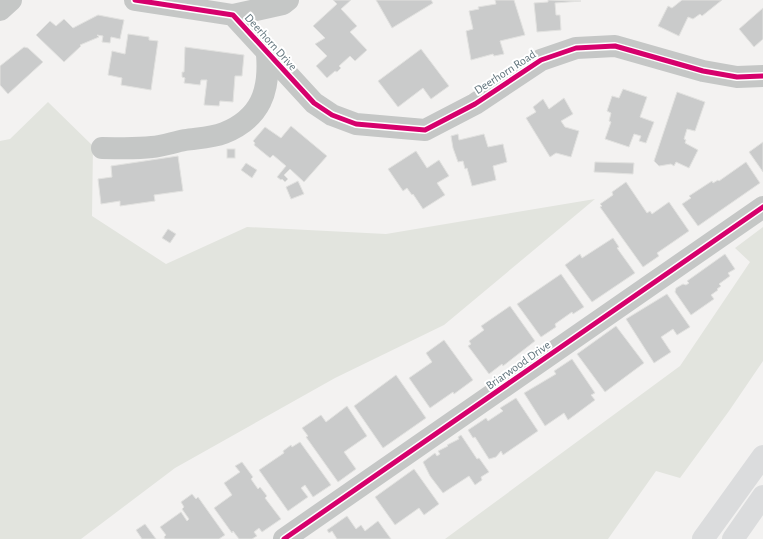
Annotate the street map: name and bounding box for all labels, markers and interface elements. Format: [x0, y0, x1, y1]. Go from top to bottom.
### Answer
street label: Deerhorn Drive [243, 11, 299, 73]
street label: Deerhorn Road [472, 48, 538, 96]
street label: Briarwood Drive [484, 338, 552, 392]

